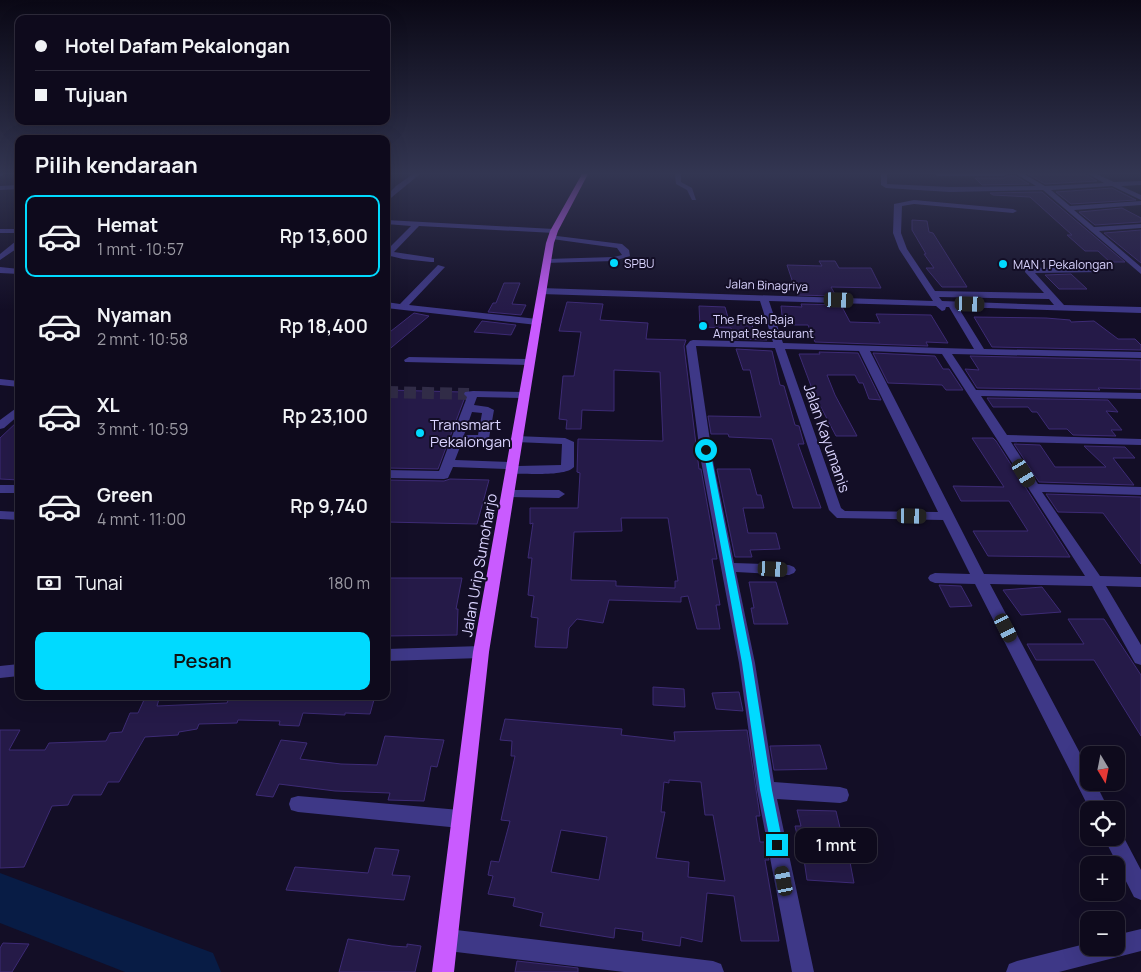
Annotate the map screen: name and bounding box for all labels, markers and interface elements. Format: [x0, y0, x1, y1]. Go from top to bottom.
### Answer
text: Hotel Dafam Pekalongan [65, 33, 290, 59]
text: Tujuan [65, 82, 128, 108]
text: Pilih kendaraan [35, 150, 198, 180]
text: Hemat [97, 212, 158, 238]
icon: car [37, 214, 82, 259]
text: Rp 13,600 [280, 223, 368, 249]
text: 1 mnt · 10:57 [97, 238, 184, 260]
place label: SPBU [624, 255, 654, 272]
place label: MAN 1 Pekalongan [1013, 256, 1113, 273]
marker: SPBU [608, 257, 620, 269]
marker: MAN 1 Pekalongan [997, 258, 1009, 270]
street label: Jalan Binagriya [726, 275, 808, 295]
car [823, 292, 854, 308]
car [954, 296, 985, 312]
text: Nyaman [97, 302, 172, 328]
icon: car [37, 304, 82, 349]
place label: The Fresh Raja Ampat Restaurant [713, 311, 814, 342]
text: Rp 18,400 [279, 313, 368, 339]
marker: The Fresh Raja Ampat Restaurant [697, 320, 709, 332]
text: 2 mnt · 10:58 [97, 328, 188, 350]
street label: Jalan Kayumanis [799, 381, 856, 495]
text: XL [97, 392, 120, 418]
icon: car [37, 394, 82, 439]
text: Rp 23,100 [283, 403, 368, 429]
place label: Transmart Pekalongan [430, 414, 511, 452]
text: 3 mnt · 10:59 [97, 418, 189, 440]
marker: Transmart Pekalongan [414, 427, 426, 439]
route start [695, 439, 717, 461]
car [1009, 456, 1038, 490]
text: Green [97, 482, 153, 508]
icon: car [37, 484, 82, 529]
street label: Jalan Urip Sumoharjo [456, 491, 502, 638]
text: Rp 9,740 [290, 493, 368, 519]
text: 4 mnt · 11:00 [97, 508, 186, 530]
car [896, 508, 927, 524]
car [757, 561, 788, 577]
icon: cash [35, 569, 63, 597]
text: Tunai [75, 570, 123, 596]
text: 180 m [328, 572, 370, 594]
car [992, 611, 1019, 645]
button: Pesan [35, 632, 370, 690]
north arrow [1080, 746, 1125, 791]
map controls [1080, 746, 1125, 956]
button: locate [1080, 801, 1125, 846]
callout: 1 mnt [794, 828, 877, 862]
route end [766, 834, 788, 856]
text: 1 mnt [816, 834, 856, 856]
button: + [1080, 856, 1125, 901]
car [773, 865, 794, 897]
button: − [1080, 911, 1125, 956]

